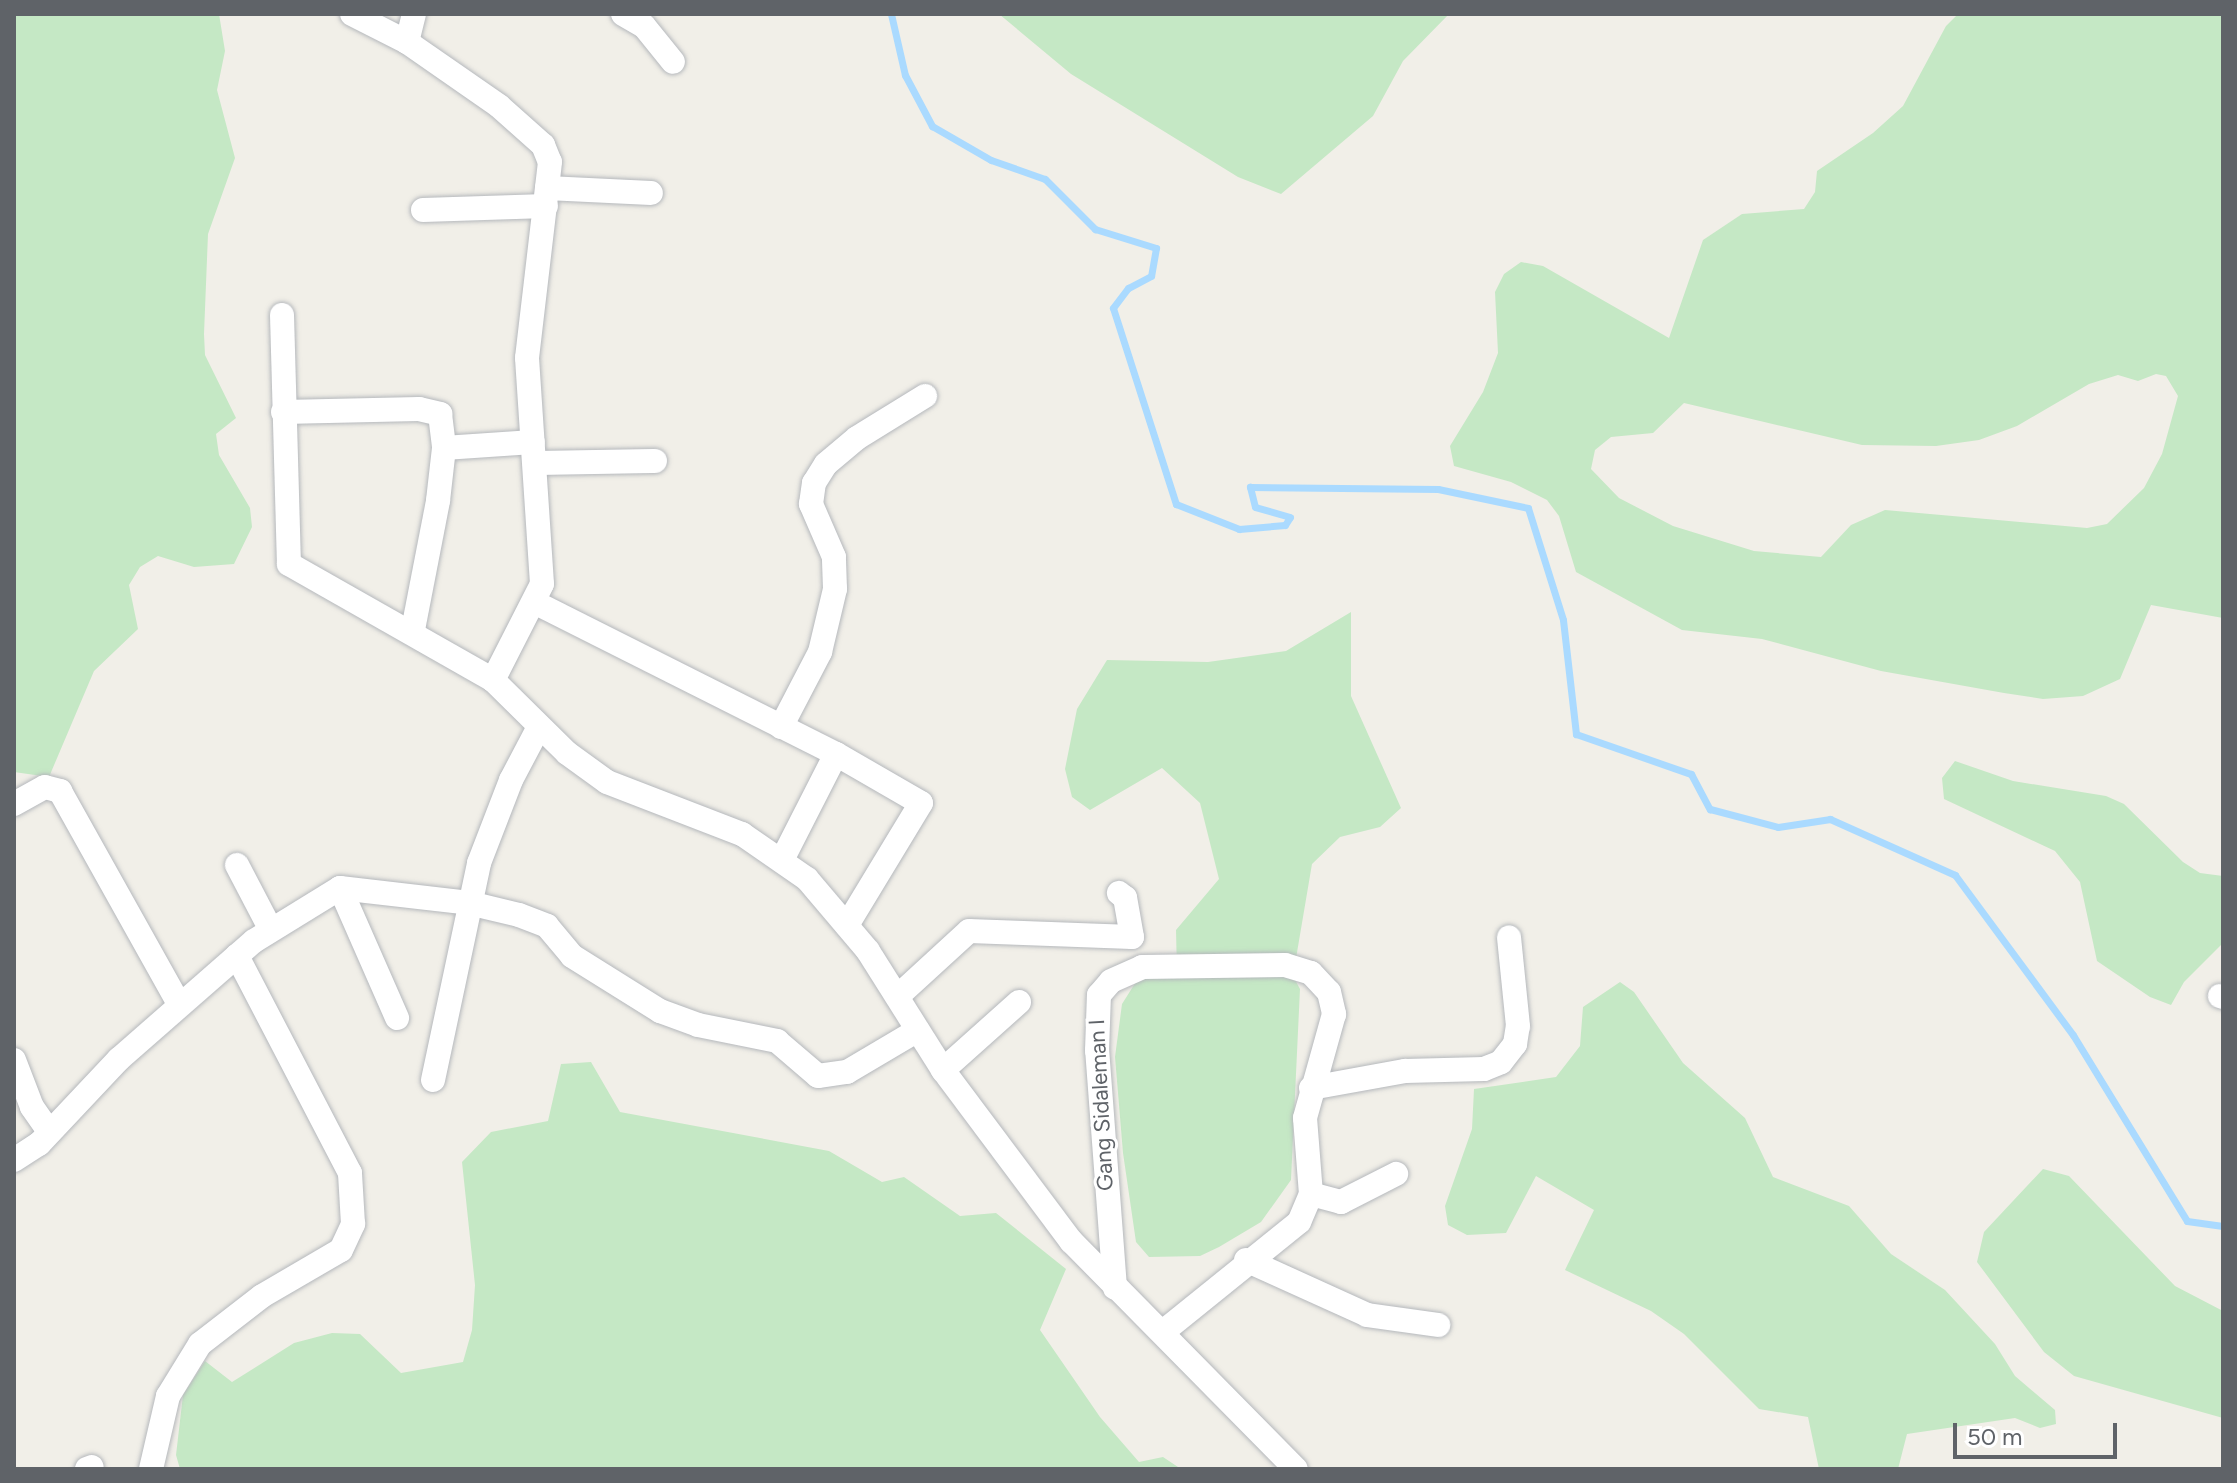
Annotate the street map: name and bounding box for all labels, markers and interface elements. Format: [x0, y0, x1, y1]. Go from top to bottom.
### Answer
street label: Gang Sidaleman I [1083, 1019, 1119, 1191]
scale bar [1957, 1407, 2121, 1457]
text: 50 m [1967, 1422, 2023, 1451]

